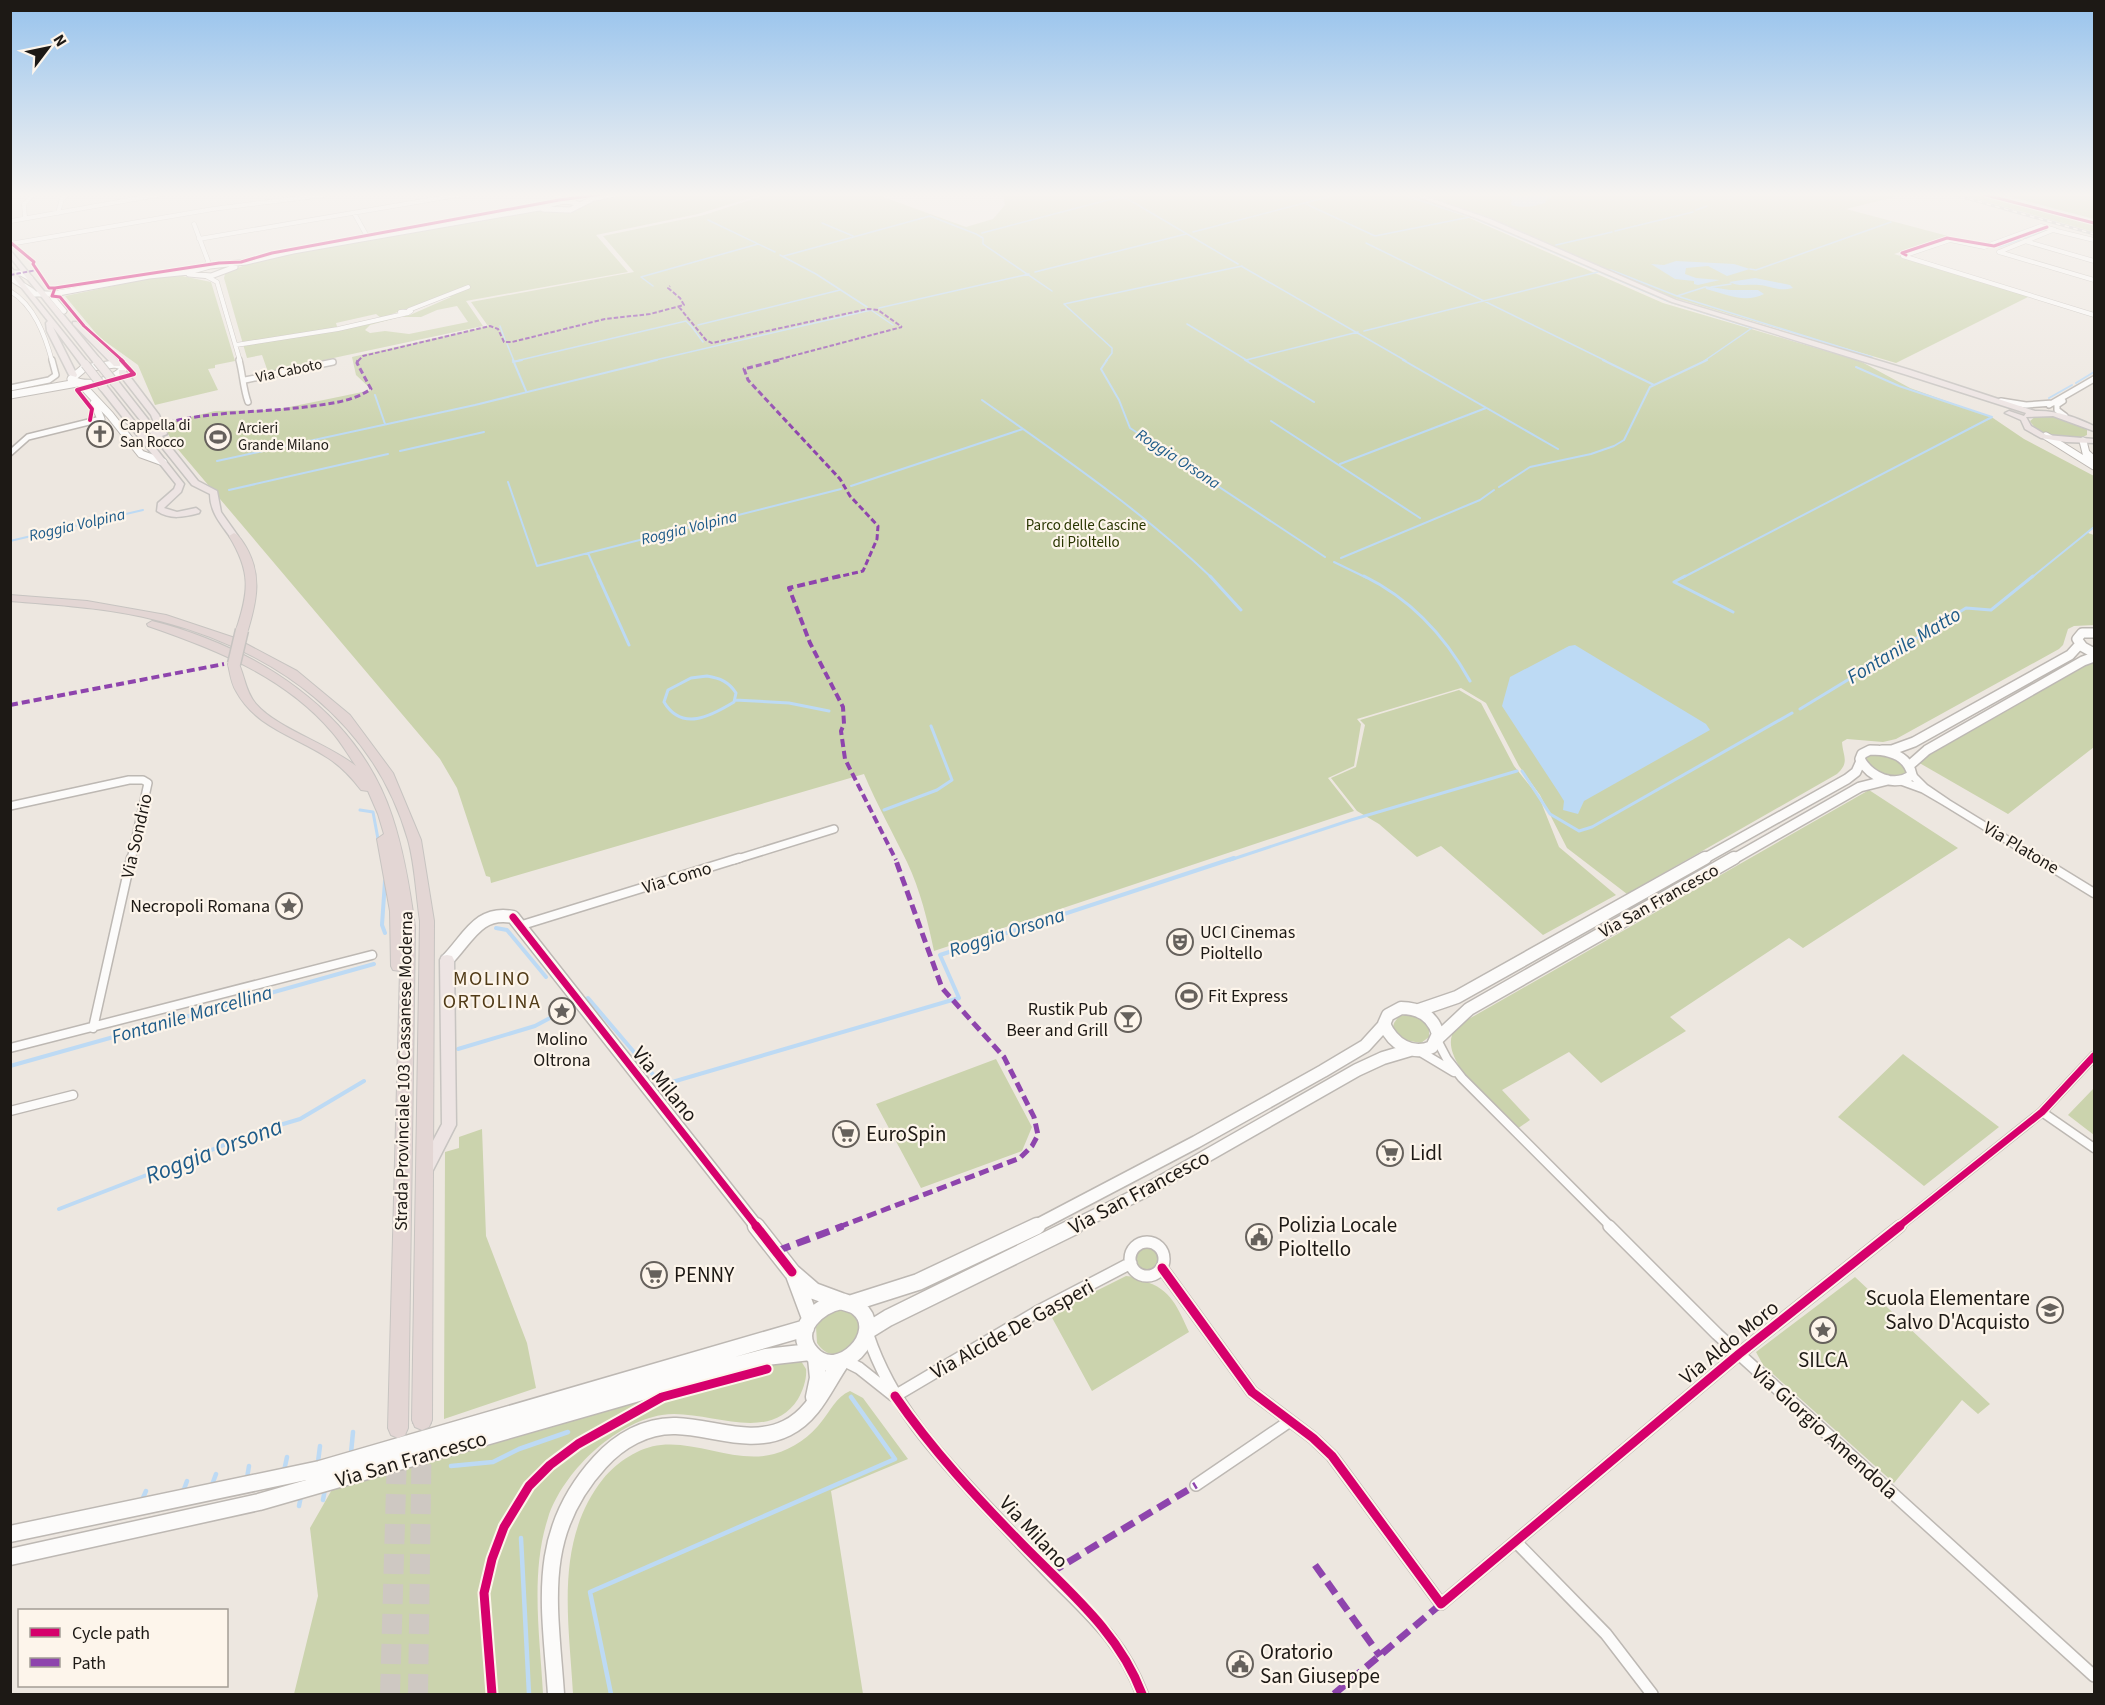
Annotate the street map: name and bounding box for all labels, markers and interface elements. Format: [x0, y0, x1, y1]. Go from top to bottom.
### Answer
north arrow [18, 18, 78, 78]
text: N [48, 30, 72, 51]
street label: Via Caboto [254, 354, 324, 388]
place label: Cappella di San Rocco [120, 415, 190, 453]
place label: Arcieri Grande Milano [238, 418, 329, 456]
church icon: Cappella di San Rocco [85, 419, 115, 449]
sports icon: Arcieri Grande Milano [203, 422, 233, 452]
water label: Roggia Orsona [1131, 423, 1225, 495]
water label: Roggia Volpina [27, 503, 128, 547]
water label: Roggia Volpina [639, 505, 740, 551]
park label: Parco delle Cascine di Pioltello [1026, 515, 1146, 553]
water label: Fontanile Matto [1842, 601, 1966, 691]
street label: Via Sondrio [115, 791, 159, 881]
street label: Via Platone [1978, 816, 2064, 880]
street label: Via Como [639, 856, 715, 900]
street label: Via San Francesco [1594, 858, 1724, 944]
place icon: Necropoli Romana [274, 891, 304, 921]
place label: Necropoli Romana [130, 894, 270, 919]
water label: Roggia Orsona [945, 901, 1069, 965]
street label: Strada Provinciale 103 Cassanese Moderna [389, 911, 419, 1231]
place label: UCI Cinemas Pioltello [1200, 920, 1295, 966]
theatre icon: UCI Cinemas Pioltello [1165, 927, 1195, 957]
district label: MOLINO ORTOLINA [443, 965, 541, 1016]
water label: Fontanile Marcellina [108, 979, 276, 1051]
sports icon: Fit Express [1174, 981, 1204, 1011]
place label: Fit Express [1208, 984, 1288, 1009]
place icon: Molino Oltrona [547, 996, 577, 1026]
place label: Rustik Pub Beer and Grill [1006, 997, 1108, 1043]
bar icon: Rustik Pub Beer and Grill [1113, 1004, 1143, 1034]
place label: Molino Oltrona [533, 1027, 591, 1073]
street label: Via Milano [625, 1040, 705, 1128]
water label: Roggia Orsona [140, 1109, 288, 1193]
supermarket icon: EuroSpin [831, 1119, 861, 1149]
place label: EuroSpin [866, 1119, 946, 1149]
supermarket icon: Lidl [1375, 1138, 1405, 1168]
place label: Lidl [1410, 1138, 1442, 1168]
street label: Via San Francesco [1063, 1142, 1215, 1242]
place label: Polizia Locale Pioltello [1278, 1210, 1397, 1264]
public building icon: Polizia Locale Pioltello [1244, 1222, 1274, 1252]
supermarket icon: PENNY [639, 1260, 669, 1290]
place label: PENNY [674, 1260, 735, 1290]
street label: Via Alcide De Gasperi [925, 1272, 1099, 1386]
place label: Scuola Elementare Salvo D'Acquisto [1865, 1283, 2030, 1337]
street label: Via Aldo Moro [1673, 1293, 1785, 1391]
school or university icon: Scuola Elementare Salvo D'Acquisto [2035, 1295, 2065, 1325]
place icon: SILCA [1808, 1315, 1838, 1345]
place label: SILCA [1798, 1345, 1848, 1375]
street label: Via Giorgio Amendola [1745, 1358, 1905, 1506]
street label: Via San Francesco [332, 1423, 490, 1495]
street label: Via Milano [992, 1489, 1076, 1575]
legend [18, 1609, 228, 1687]
text: Cycle path [72, 1621, 150, 1646]
place label: Oratorio San Giuseppe [1260, 1637, 1380, 1691]
public building icon: Oratorio San Giuseppe [1225, 1649, 1255, 1679]
text: Path [72, 1651, 106, 1676]

